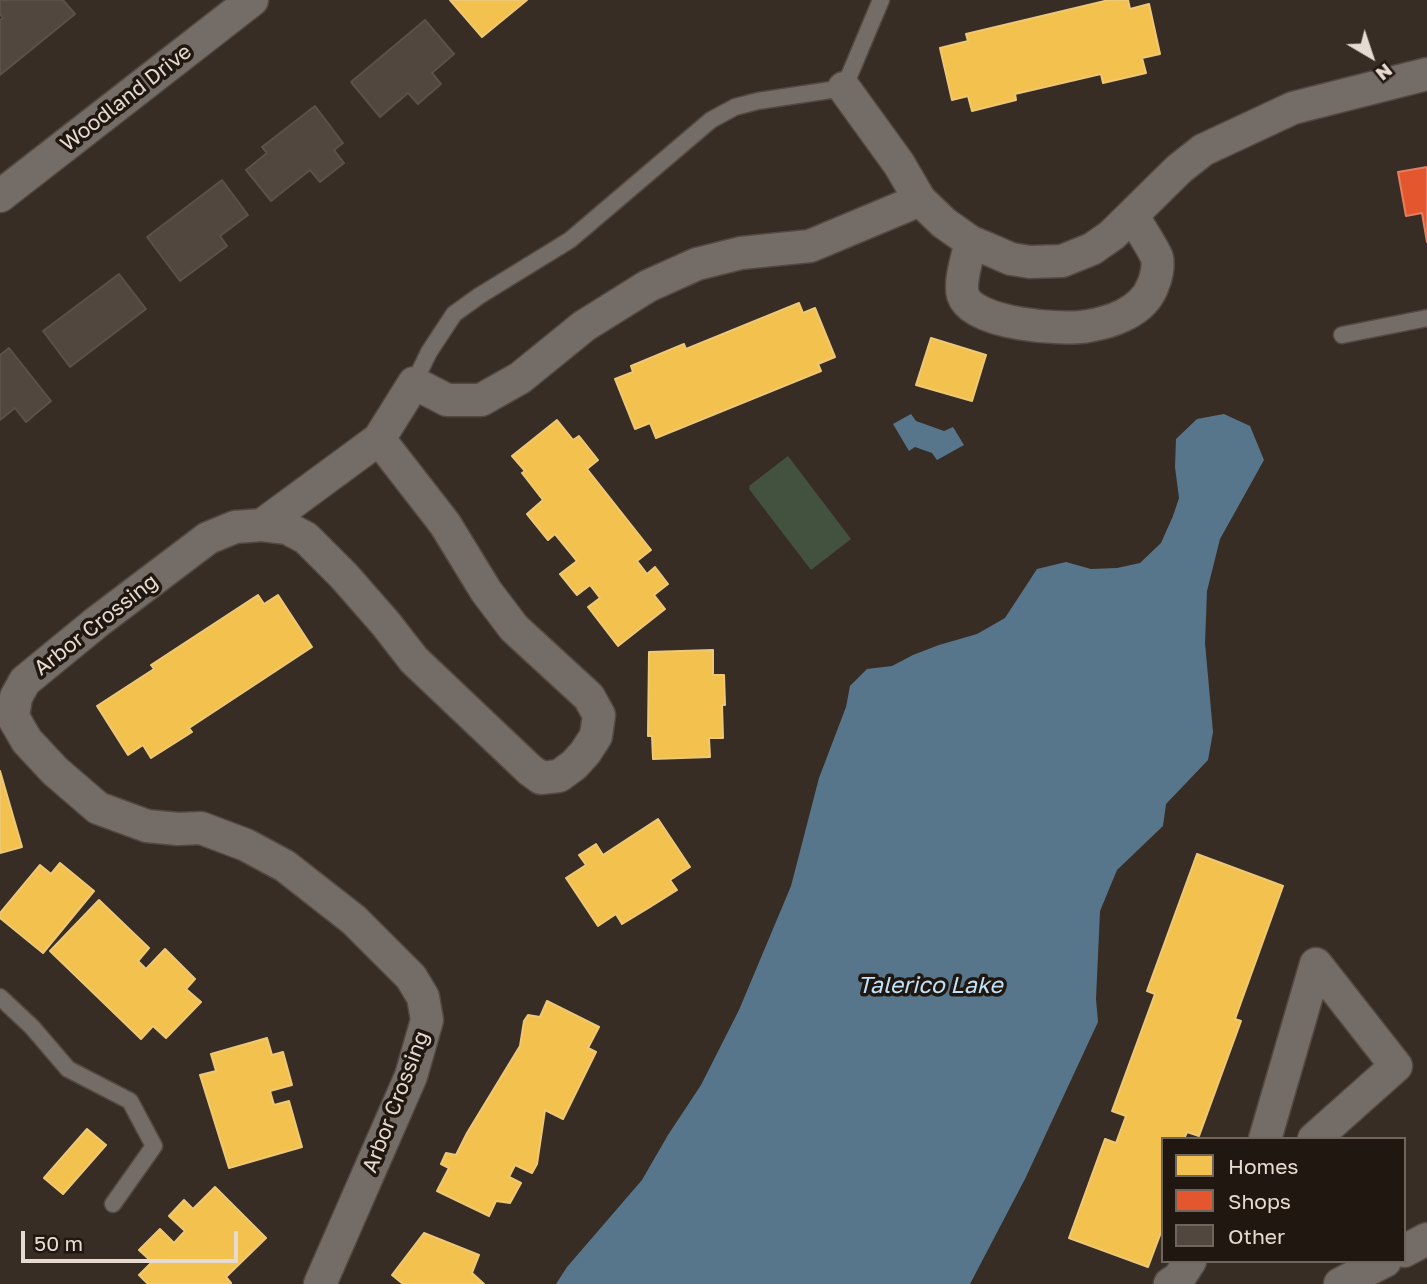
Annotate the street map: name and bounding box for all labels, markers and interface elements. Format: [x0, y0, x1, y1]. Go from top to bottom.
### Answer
north arrow [1336, 21, 1406, 91]
street label: Woodland Drive [56, 39, 196, 157]
text: N [1372, 59, 1397, 86]
street label: Arbor Crossing [29, 569, 163, 681]
water label: Talerico Lake [857, 972, 1003, 1000]
street label: Arbor Crossing [357, 1028, 435, 1176]
legend [1161, 1137, 1406, 1263]
text: Homes [1228, 1153, 1298, 1179]
text: Shops [1228, 1188, 1291, 1214]
scale bar [24, 1218, 242, 1262]
text: Other [1228, 1223, 1285, 1249]
text: 50 m [34, 1230, 83, 1256]

